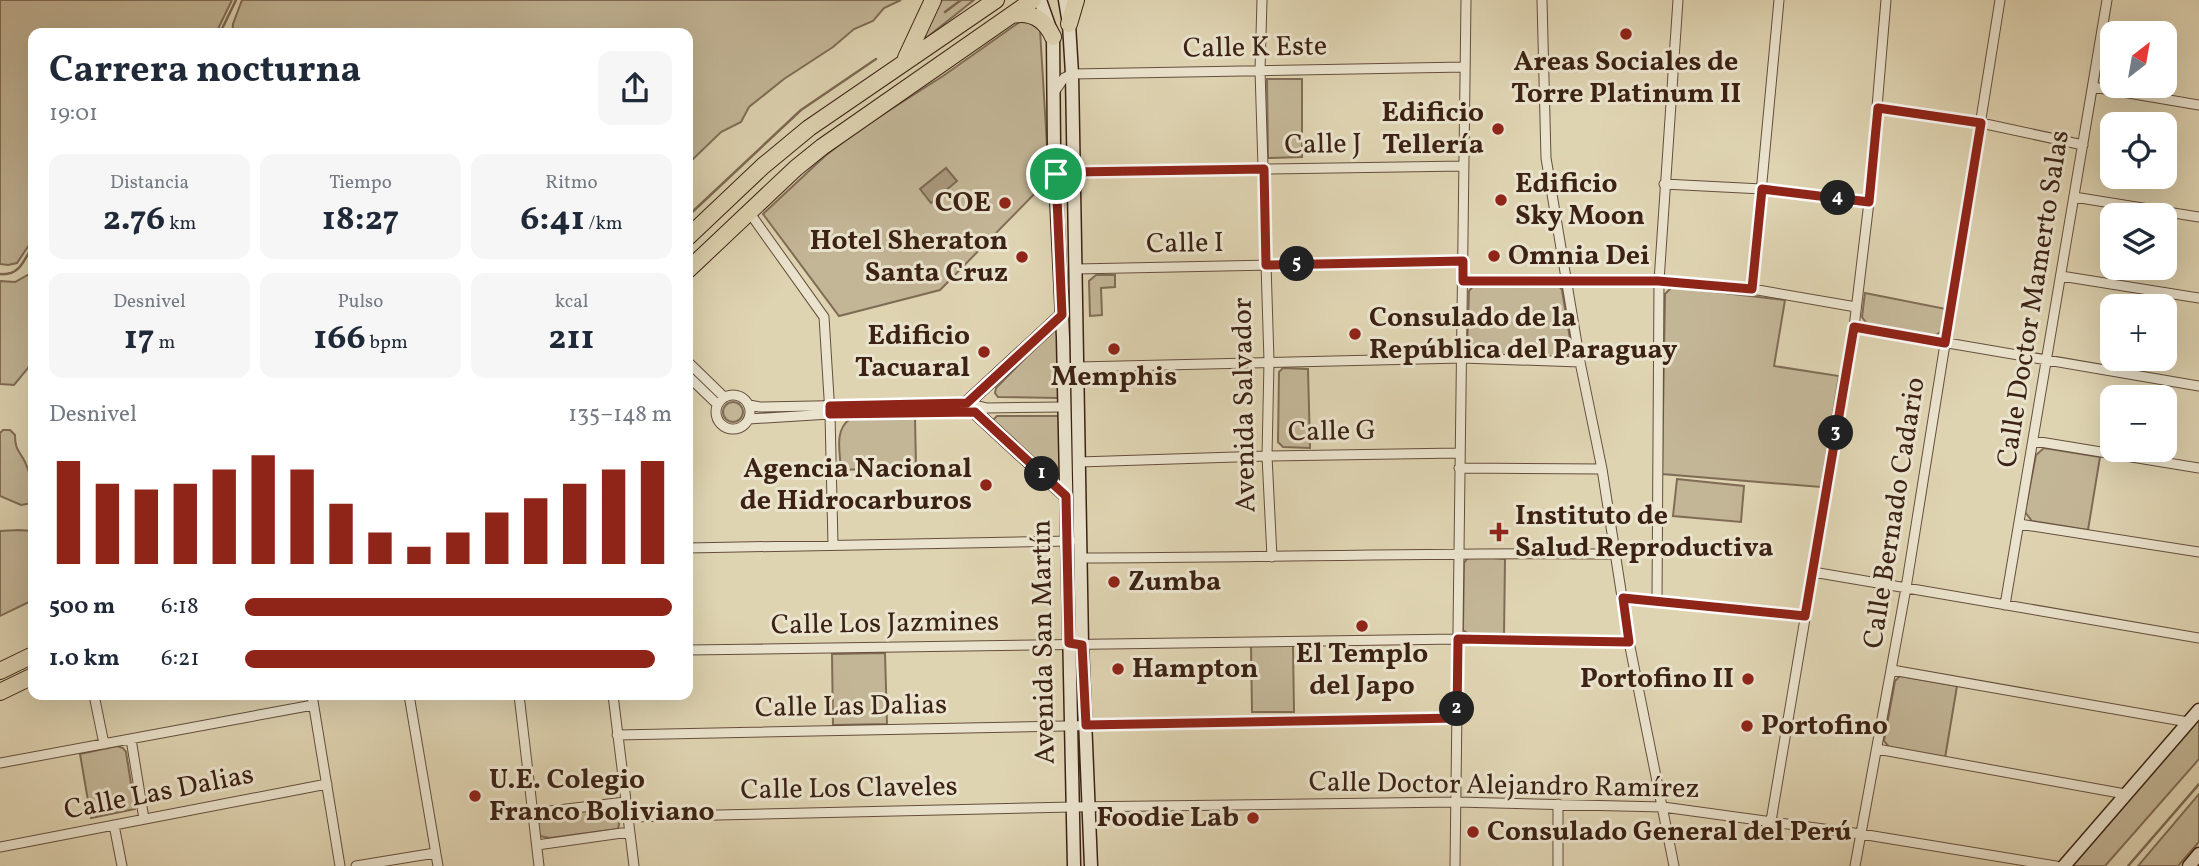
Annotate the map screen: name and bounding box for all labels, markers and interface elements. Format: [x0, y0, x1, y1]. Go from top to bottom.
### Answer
north arrow [2100, 21, 2177, 98]
map controls [2100, 21, 2177, 462]
marker: Areas Sociales de Torre Platinum II [1618, 26, 1634, 42]
street label: Calle K Este [1183, 27, 1327, 69]
place label: Areas Sociales de Torre Platinum II [1511, 43, 1741, 114]
text: Carrera nocturna [49, 45, 361, 98]
button: share [598, 51, 672, 125]
place label: Edificio Tellería [1381, 94, 1484, 165]
text: 19:01 [49, 98, 98, 130]
button: locate [2100, 112, 2177, 189]
marker: Edificio Tellería [1490, 121, 1506, 137]
street label: Calle J [1284, 125, 1362, 165]
street label: Calle Doctor Mamerto Salas [1988, 128, 2080, 470]
pin [1026, 144, 1086, 204]
icon: arrive [1037, 155, 1075, 193]
place label: Edificio Sky Moon [1515, 165, 1645, 236]
text: Distancia [110, 170, 189, 196]
text: Tiempo [329, 170, 392, 196]
text: Ritmo [545, 170, 598, 196]
pin: 4 [1820, 180, 1856, 216]
place label: COE [935, 184, 991, 223]
text: 4 [1832, 184, 1843, 210]
marker: Edificio Sky Moon [1493, 192, 1509, 208]
marker: COE [997, 195, 1013, 211]
text: 2.76 [103, 196, 165, 244]
text: 18:27 [322, 196, 399, 244]
text: 6:41 [520, 196, 585, 244]
button: layers [2100, 203, 2177, 280]
text: km [165, 211, 196, 237]
text: /km [585, 211, 623, 237]
place label: Hotel Sheraton Santa Cruz [810, 222, 1008, 293]
street label: Calle I [1146, 224, 1224, 264]
place label: Omnia Dei [1508, 237, 1650, 276]
pin: 5 [1280, 246, 1314, 282]
marker: Omnia Dei [1486, 248, 1502, 264]
marker: Hotel Sheraton Santa Cruz [1014, 249, 1030, 265]
text: 5 [1292, 250, 1301, 276]
text: Desnivel [113, 289, 186, 315]
text: Pulso [338, 289, 383, 315]
text: kcal [555, 289, 588, 315]
button: + [2100, 294, 2177, 371]
street label: Avenida Salvador [1224, 297, 1266, 513]
place label: Consulado de la República del Paraguay [1369, 299, 1678, 370]
text: 17 [124, 315, 155, 363]
text: 166 [313, 315, 366, 363]
text: 211 [548, 315, 595, 363]
place label: Edificio Tacuaral [855, 317, 970, 388]
marker: Consulado de la República del Paraguay [1347, 326, 1363, 342]
text: m [155, 330, 175, 356]
text: bpm [366, 330, 408, 356]
marker: Memphis [1106, 341, 1122, 357]
marker: Edificio Tacuaral [976, 344, 992, 360]
place label: Memphis [1051, 358, 1177, 397]
street label: Calle Bernado Cadario [1854, 375, 1936, 651]
button: − [2100, 385, 2177, 462]
text: Desnivel [49, 399, 137, 431]
text: 135–148 m [568, 399, 672, 431]
street label: Calle G [1288, 412, 1376, 452]
pin: 3 [1818, 416, 1854, 450]
text: 3 [1831, 419, 1840, 445]
place label: Agencia Nacional de Hidrocarburos [740, 450, 972, 521]
pin: 1 [1024, 456, 1060, 491]
text: 1 [1038, 460, 1045, 486]
marker: Agencia Nacional de Hidrocarburos [978, 477, 994, 493]
place label: Instituto de Salud Reproductiva [1515, 497, 1774, 568]
street label: Avenida San Martín [1022, 519, 1066, 765]
marker: Instituto de Salud Reproductiva [1489, 522, 1509, 542]
place label: Zumba [1128, 563, 1221, 602]
marker: Zumba [1106, 574, 1122, 590]
text: 500 m [49, 591, 115, 623]
text: 6:18 [161, 591, 199, 623]
street label: Calle Los Jazmines [770, 603, 1000, 645]
marker: El Templo del Japo [1354, 618, 1370, 634]
place label: El Templo del Japo [1296, 635, 1428, 706]
text: 1.0 km [49, 643, 120, 675]
text: 6:21 [161, 643, 199, 675]
place label: Hampton [1132, 650, 1259, 689]
place label: Portofino II [1580, 660, 1734, 699]
marker: Hampton [1110, 661, 1126, 677]
marker: Portofino II [1740, 671, 1756, 687]
street label: Calle Las Dalias [755, 686, 947, 728]
pin: 2 [1440, 692, 1474, 726]
text: 2 [1452, 695, 1461, 721]
place label: Portofino [1761, 707, 1888, 746]
marker: Portofino [1739, 718, 1755, 734]
street label: Calle Las Dalias [61, 756, 257, 830]
place label: U.E. Colegio Franco Boliviano [489, 761, 715, 832]
street label: Calle Doctor Alejandro Ramírez [1308, 763, 1700, 809]
street label: Calle Los Claveles [740, 768, 958, 810]
marker: U.E. Colegio Franco Boliviano [467, 788, 483, 804]
place label: Foodie Lab [1096, 799, 1239, 838]
marker: Foodie Lab [1245, 810, 1261, 826]
place label: Consulado General del Perú [1487, 813, 1852, 852]
marker: Consulado General del Perú [1465, 824, 1481, 840]

